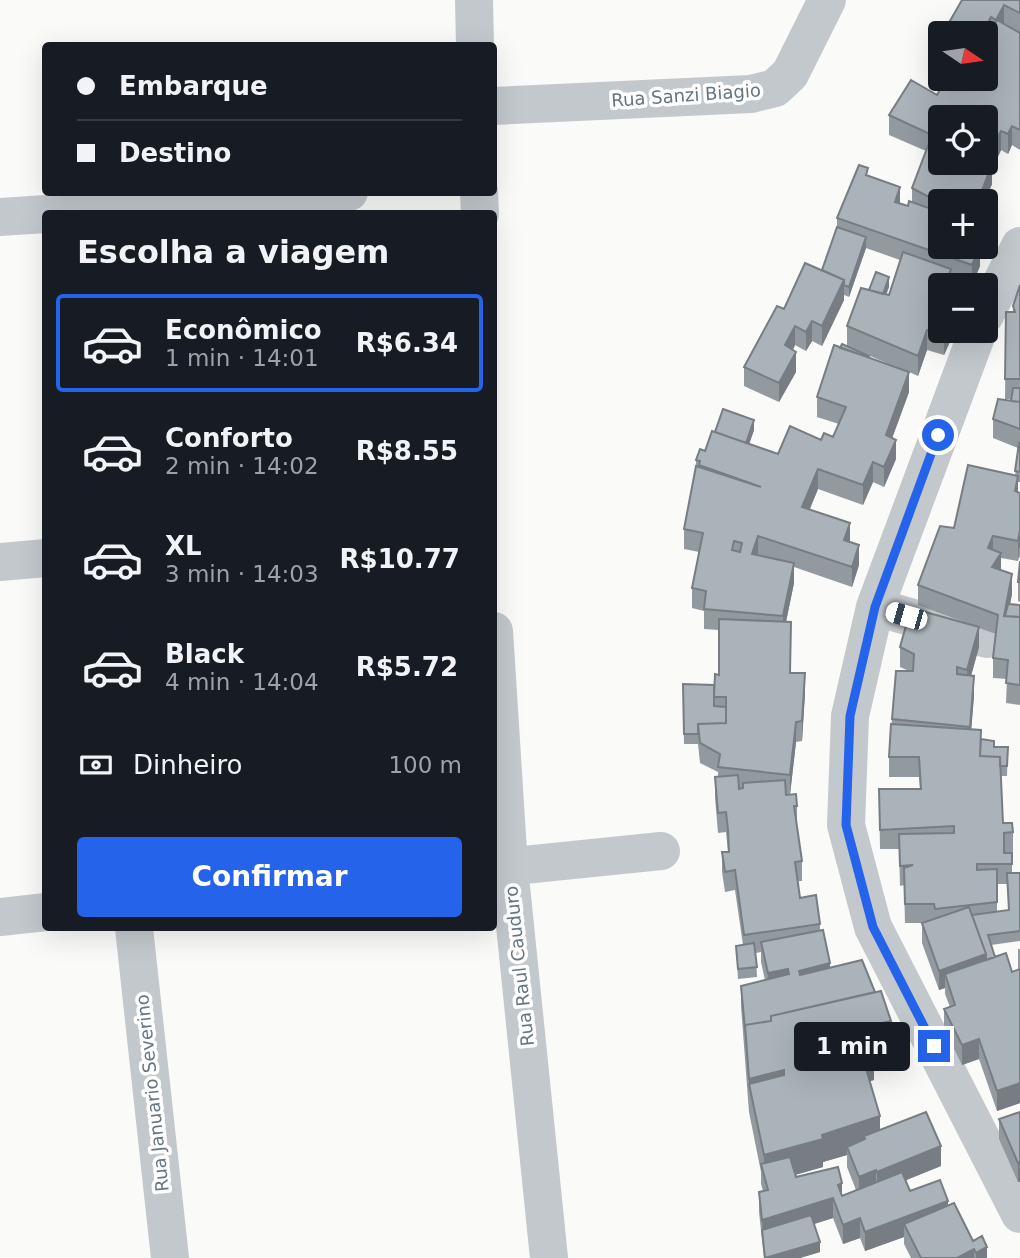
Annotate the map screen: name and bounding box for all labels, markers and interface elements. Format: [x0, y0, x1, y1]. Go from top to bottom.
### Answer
north arrow [928, 21, 998, 91]
map controls [928, 21, 998, 343]
text: Embarque [119, 71, 268, 101]
street label: Rua Sanzi Biagio [611, 79, 761, 111]
button: locate [928, 105, 998, 175]
text: Destino [119, 138, 231, 168]
button: + [928, 189, 998, 259]
text: Escolha a viagem [77, 233, 389, 271]
button: − [928, 273, 998, 343]
icon: car [81, 312, 144, 375]
text: Econômico [165, 315, 322, 345]
text: R$6.34 [356, 328, 458, 358]
text: 1 min · 14:01 [165, 345, 319, 371]
route start [922, 419, 954, 451]
icon: car [81, 420, 144, 483]
text: Conforto [165, 423, 293, 453]
text: R$8.55 [356, 436, 458, 466]
text: 2 min · 14:02 [165, 453, 319, 479]
icon: car [81, 528, 144, 591]
text: XL [165, 531, 202, 561]
text: R$10.77 [340, 544, 460, 574]
text: 3 min · 14:03 [165, 561, 319, 587]
car [883, 600, 930, 632]
icon: car [81, 636, 144, 699]
text: Black [165, 639, 244, 669]
text: R$5.72 [356, 652, 458, 682]
text: 4 min · 14:04 [165, 669, 319, 695]
icon: cash [77, 746, 115, 784]
text: Dinheiro [133, 750, 242, 780]
text: 100 m [388, 752, 462, 778]
button: Confirmar [77, 837, 462, 917]
street label: Rua Raul Cauduro [500, 885, 538, 1047]
street label: Rua Januario Severino [131, 993, 173, 1193]
callout: 1 min [794, 1021, 909, 1070]
route end [918, 1030, 950, 1062]
text: 1 min [816, 1033, 888, 1059]

